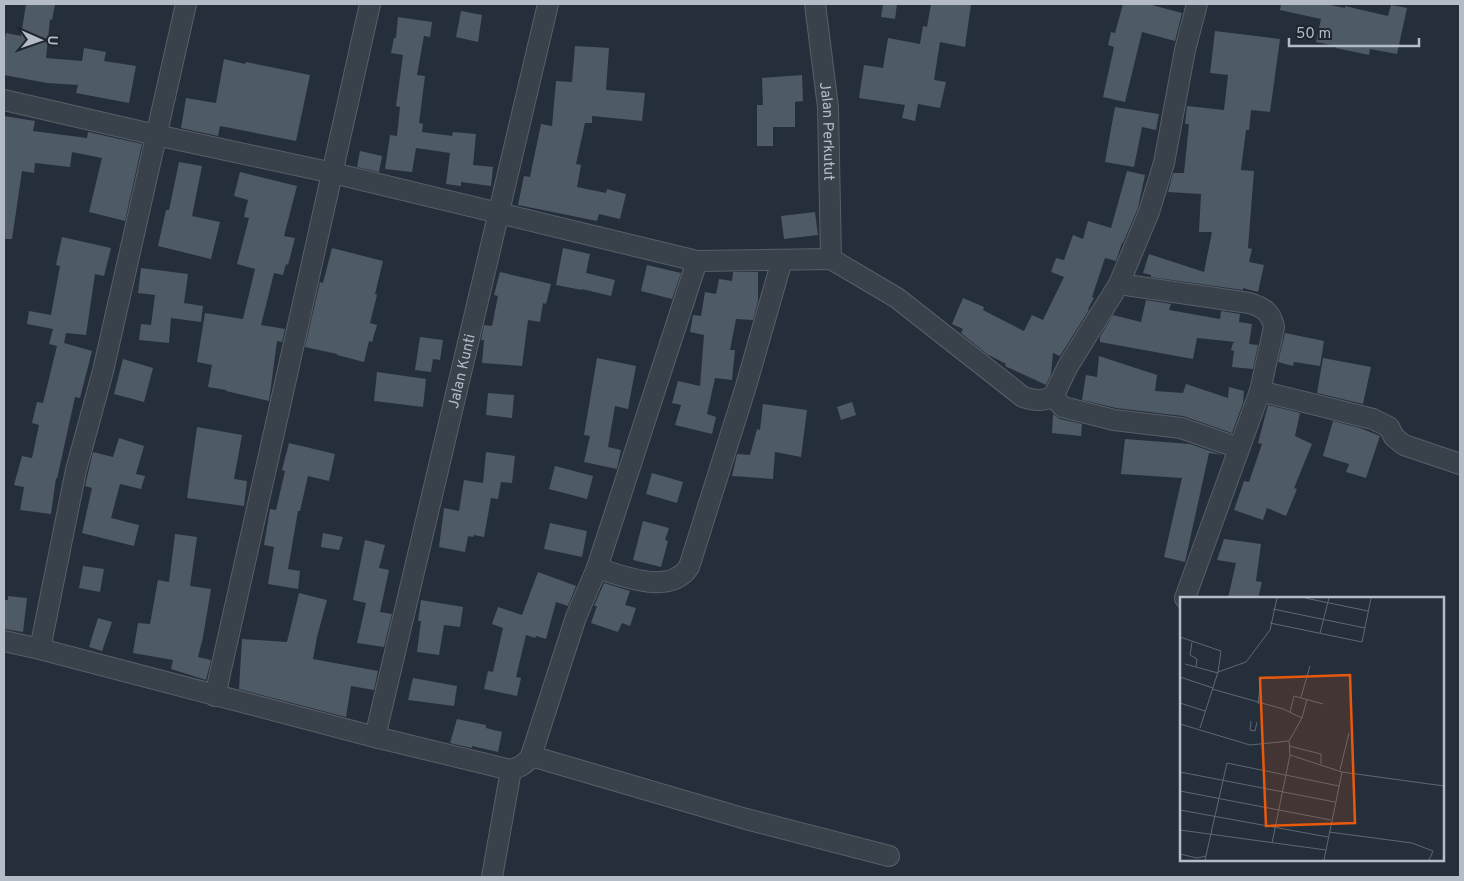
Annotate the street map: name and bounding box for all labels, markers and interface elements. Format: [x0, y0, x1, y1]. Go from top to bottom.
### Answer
north arrow [15, 15, 65, 65]
scale bar [1289, 15, 1419, 47]
text: 50 m [1296, 25, 1331, 44]
text: U [43, 35, 60, 46]
street label: Jalan Perkutut [814, 81, 837, 181]
street label: Jalan Kunti [445, 332, 481, 411]
inset map [1180, 597, 1444, 861]

